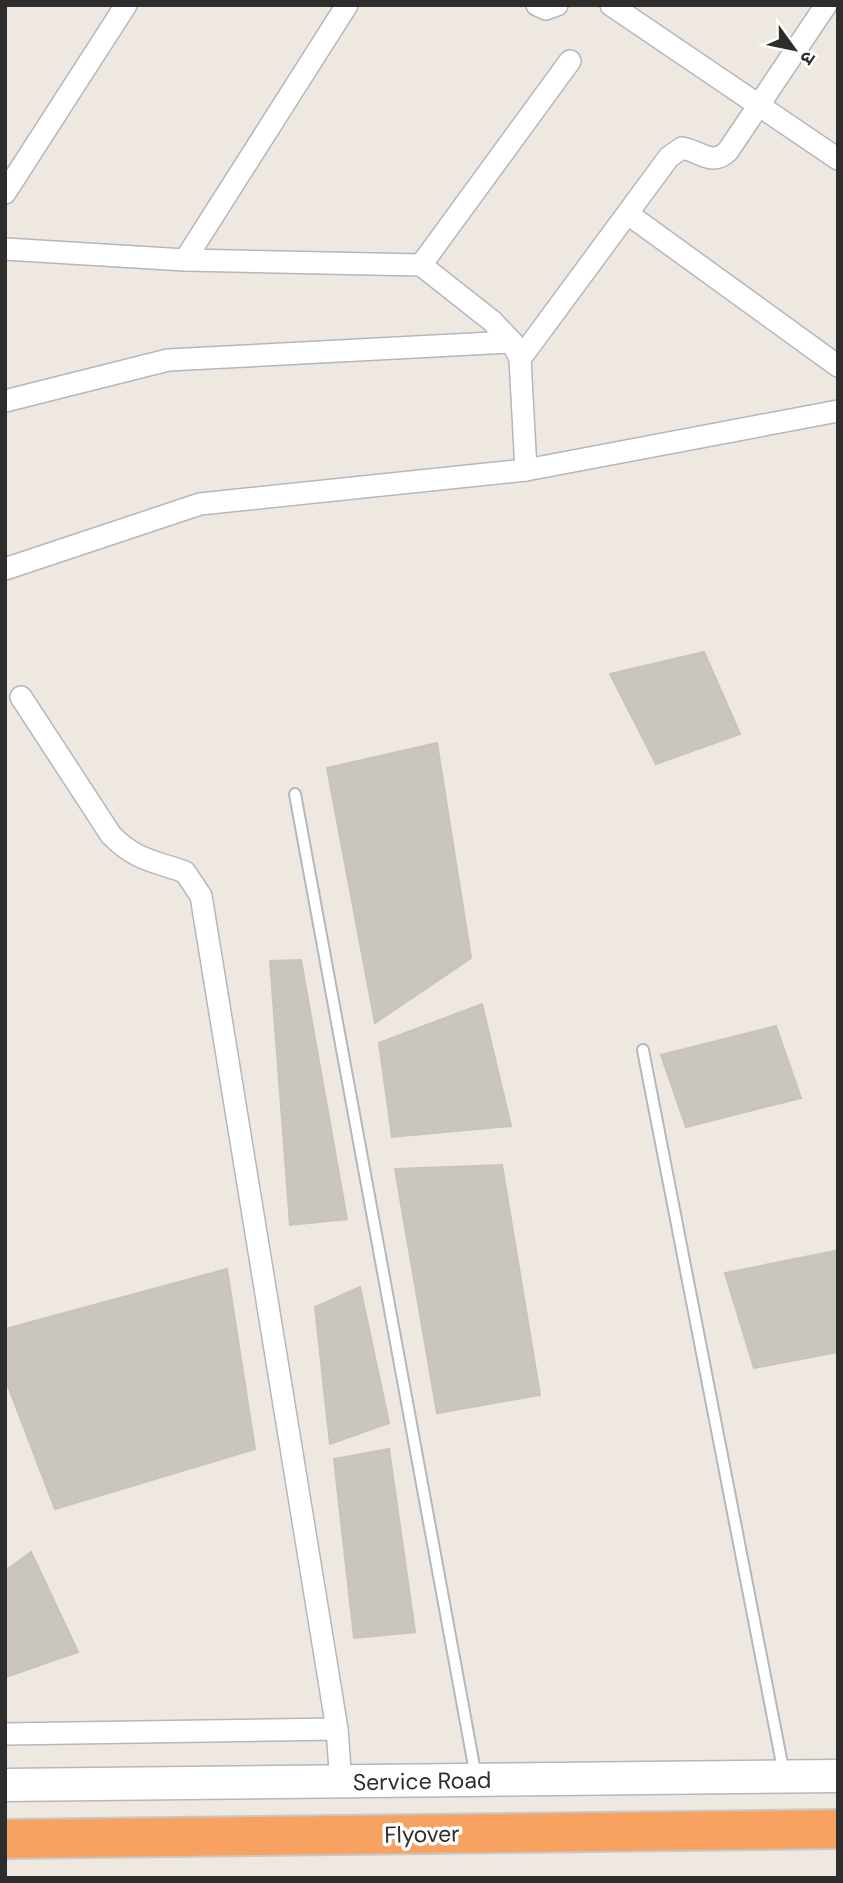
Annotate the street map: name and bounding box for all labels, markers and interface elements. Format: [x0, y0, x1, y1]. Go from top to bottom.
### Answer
north arrow [759, 14, 829, 84]
text: उ [794, 47, 821, 70]
street label: Service Road [353, 1765, 491, 1797]
street label: Flyover [384, 1818, 460, 1850]

